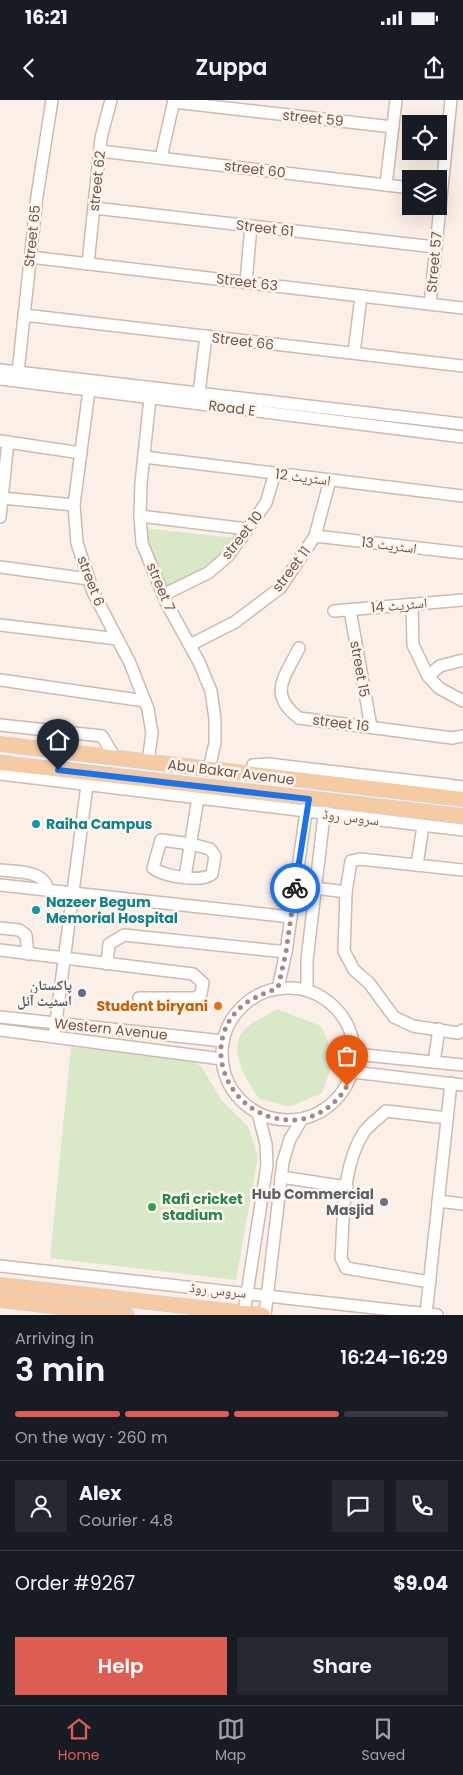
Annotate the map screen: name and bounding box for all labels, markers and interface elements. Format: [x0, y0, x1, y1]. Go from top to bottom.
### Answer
text: 16:21 [25, 4, 68, 31]
text: Zuppa [196, 52, 267, 83]
icon: back [15, 54, 43, 82]
icon: share [420, 54, 448, 82]
street label: street 59 [281, 105, 345, 131]
map controls [402, 115, 447, 215]
button: locate [402, 115, 447, 160]
street label: street 62 [84, 150, 110, 212]
street label: street 60 [223, 155, 287, 183]
button: layers [402, 170, 447, 215]
street label: Street 65 [19, 204, 45, 268]
street label: Street 61 [235, 215, 295, 241]
street label: Street 57 [421, 230, 447, 293]
street label: Street 63 [215, 268, 279, 296]
street label: Street 66 [211, 327, 275, 355]
street label: Road E [207, 395, 257, 421]
street label: اسٹریٹ 12 [274, 464, 332, 490]
street label: street 10 [217, 506, 267, 564]
street label: اسٹریٹ 13 [360, 532, 418, 558]
street label: street 11 [267, 542, 315, 596]
street label: street 6 [72, 553, 110, 609]
street label: street 7 [142, 559, 180, 615]
street label: اسٹریٹ 14 [370, 593, 428, 617]
street label: street 15 [345, 639, 375, 699]
street label: street 16 [311, 710, 371, 736]
pin [37, 719, 79, 770]
icon: home [44, 726, 72, 754]
street label: Abu Bakar Avenue [166, 754, 296, 790]
street label: سروس روڈ [321, 804, 381, 830]
place label: Raiha Campus [46, 814, 153, 834]
marker: Raiha Campus [30, 818, 42, 830]
courier [270, 863, 320, 913]
icon: bike [281, 874, 309, 902]
place label: Nazeer Begum Memorial Hospital [46, 892, 178, 928]
marker: Nazeer Begum Memorial Hospital [30, 904, 42, 916]
place label: پاکستان اسٹیٹ آئل [17, 975, 72, 1011]
marker: پاکستان اسٹیٹ آئل [76, 987, 88, 999]
place label: Student biryani [97, 996, 208, 1016]
marker: Student biryani [212, 1000, 224, 1012]
street label: Western Avenue [53, 1013, 169, 1045]
pin [326, 1035, 368, 1086]
icon: bag [333, 1042, 361, 1070]
place label: Hub Commercial Masjid [252, 1184, 374, 1220]
place label: Rafi cricket stadium [162, 1189, 243, 1225]
marker: Hub Commercial Masjid [378, 1196, 390, 1208]
marker: Rafi cricket stadium [146, 1201, 158, 1213]
street label: سروس روڈ [189, 1277, 247, 1303]
text: Arriving in [15, 1327, 94, 1350]
text: 16:24–16:29 [340, 1344, 448, 1371]
text: 3 min [15, 1347, 105, 1392]
text: On the way · 260 m [15, 1426, 167, 1449]
button: person [15, 1480, 67, 1532]
text: Alex [79, 1480, 121, 1507]
button: chat [332, 1480, 384, 1532]
button: phone [396, 1480, 448, 1532]
text: Courier · 4.8 [79, 1509, 173, 1532]
text: Order #9267 [15, 1570, 135, 1597]
text: $9.04 [393, 1570, 448, 1597]
button: Help [15, 1637, 227, 1695]
button: Share [237, 1637, 448, 1695]
tab: Home [58, 1715, 100, 1766]
tab: Map [215, 1715, 246, 1766]
tab: Saved [362, 1715, 405, 1766]

